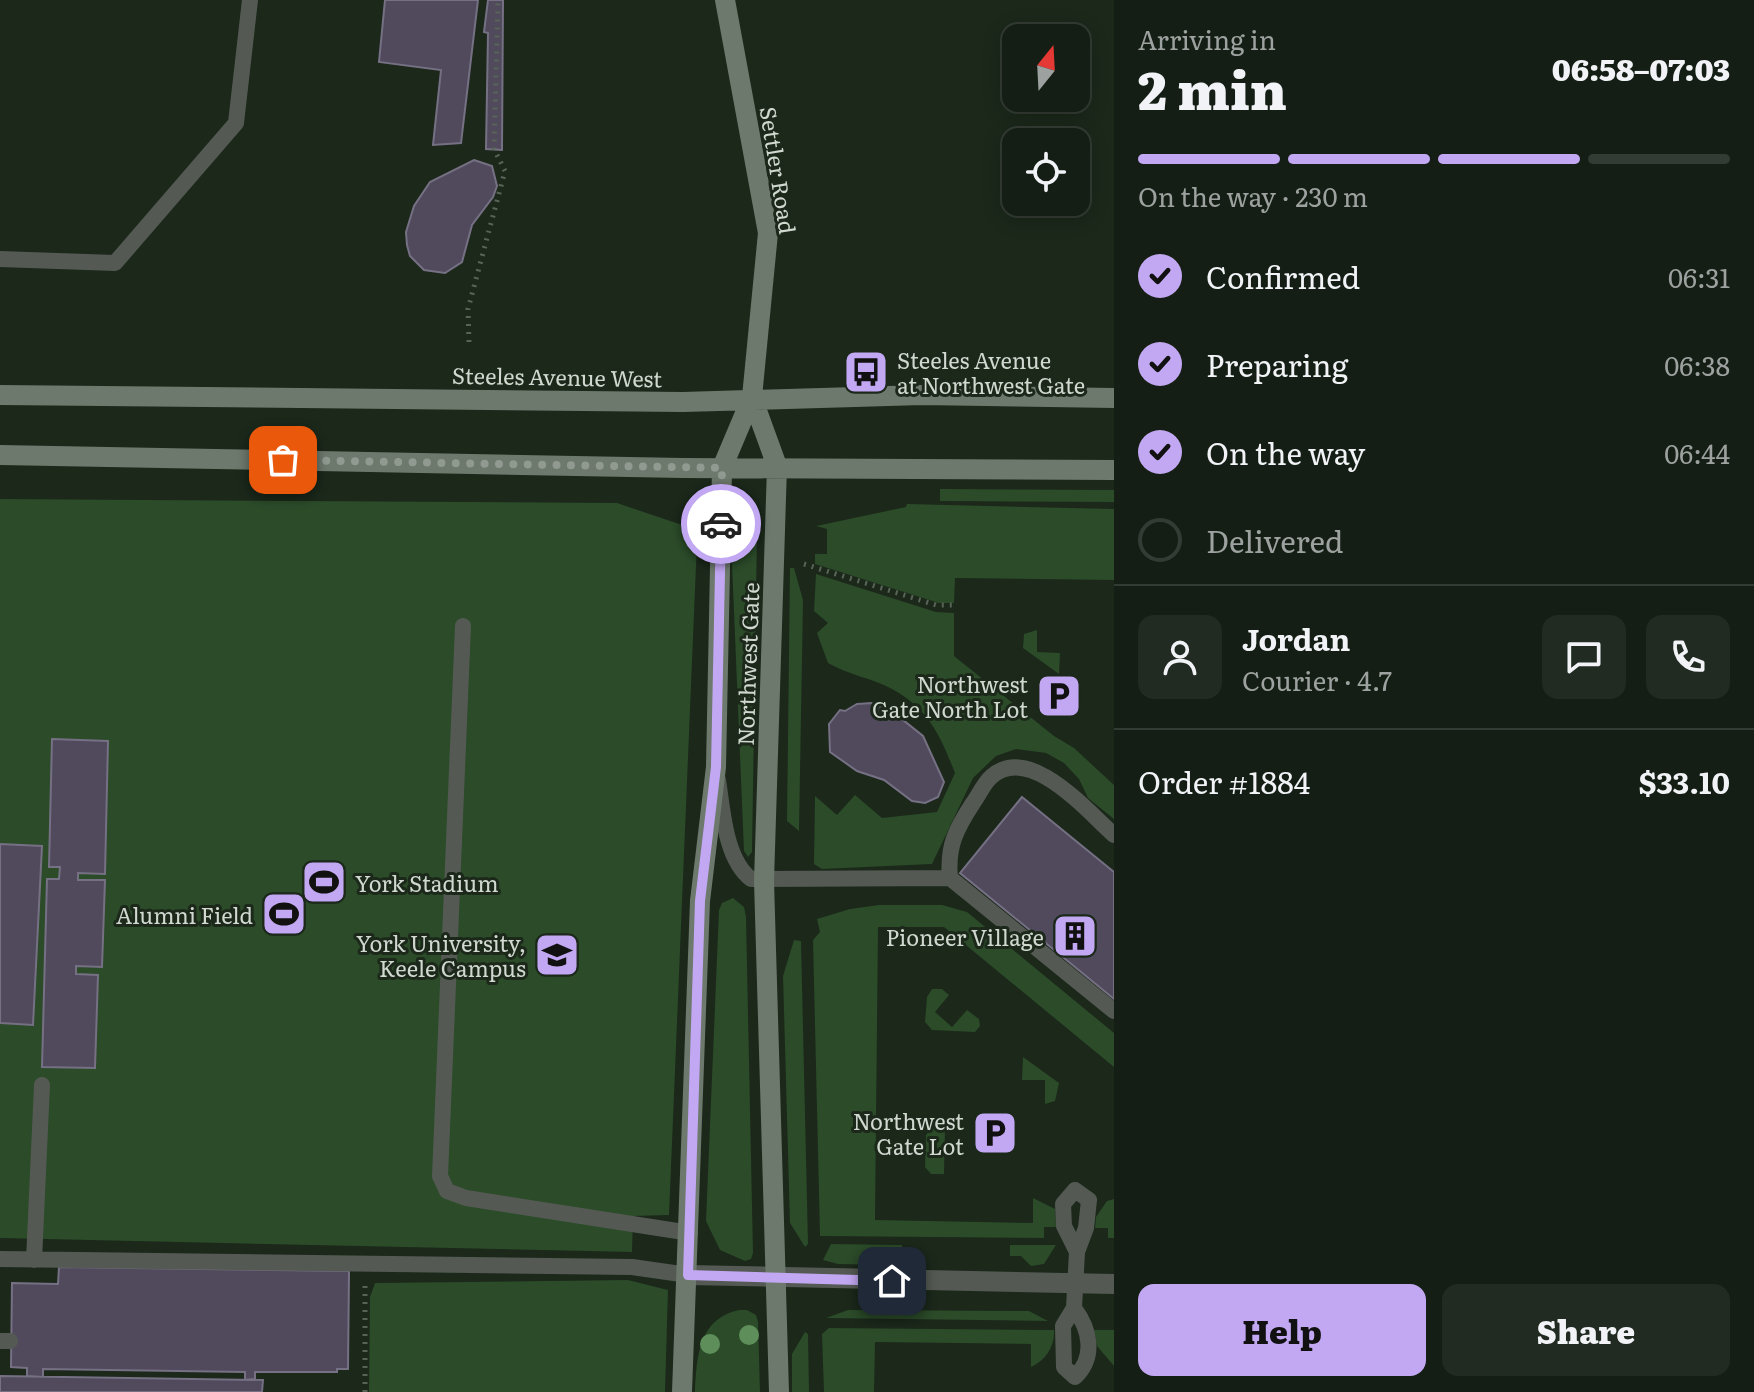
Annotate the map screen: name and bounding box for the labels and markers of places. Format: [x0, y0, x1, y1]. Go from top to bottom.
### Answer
place label: Steeles Avenue at Northwest Gate [897, 343, 1085, 401]
bus stop icon: Steeles Avenue at Northwest Gate [842, 348, 890, 396]
pin [249, 426, 317, 494]
place label: Northwest Gate North Lot [872, 667, 1028, 725]
parking icon: Northwest Gate North Lot [1035, 672, 1083, 720]
sports icon: York Stadium [300, 858, 348, 906]
place label: York Stadium [355, 866, 499, 899]
sports icon: Alumni Field [260, 890, 308, 938]
place label: Alumni Field [116, 898, 253, 931]
building icon: Pioneer Village [1051, 912, 1099, 960]
place label: Pioneer Village [886, 920, 1044, 953]
place label: York University, Keele Campus [356, 926, 526, 984]
school or university icon: York University, Keele Campus [533, 931, 581, 979]
place label: Northwest Gate Lot [853, 1104, 964, 1162]
parking icon: Northwest Gate Lot [971, 1109, 1019, 1157]
pin [858, 1247, 926, 1315]

